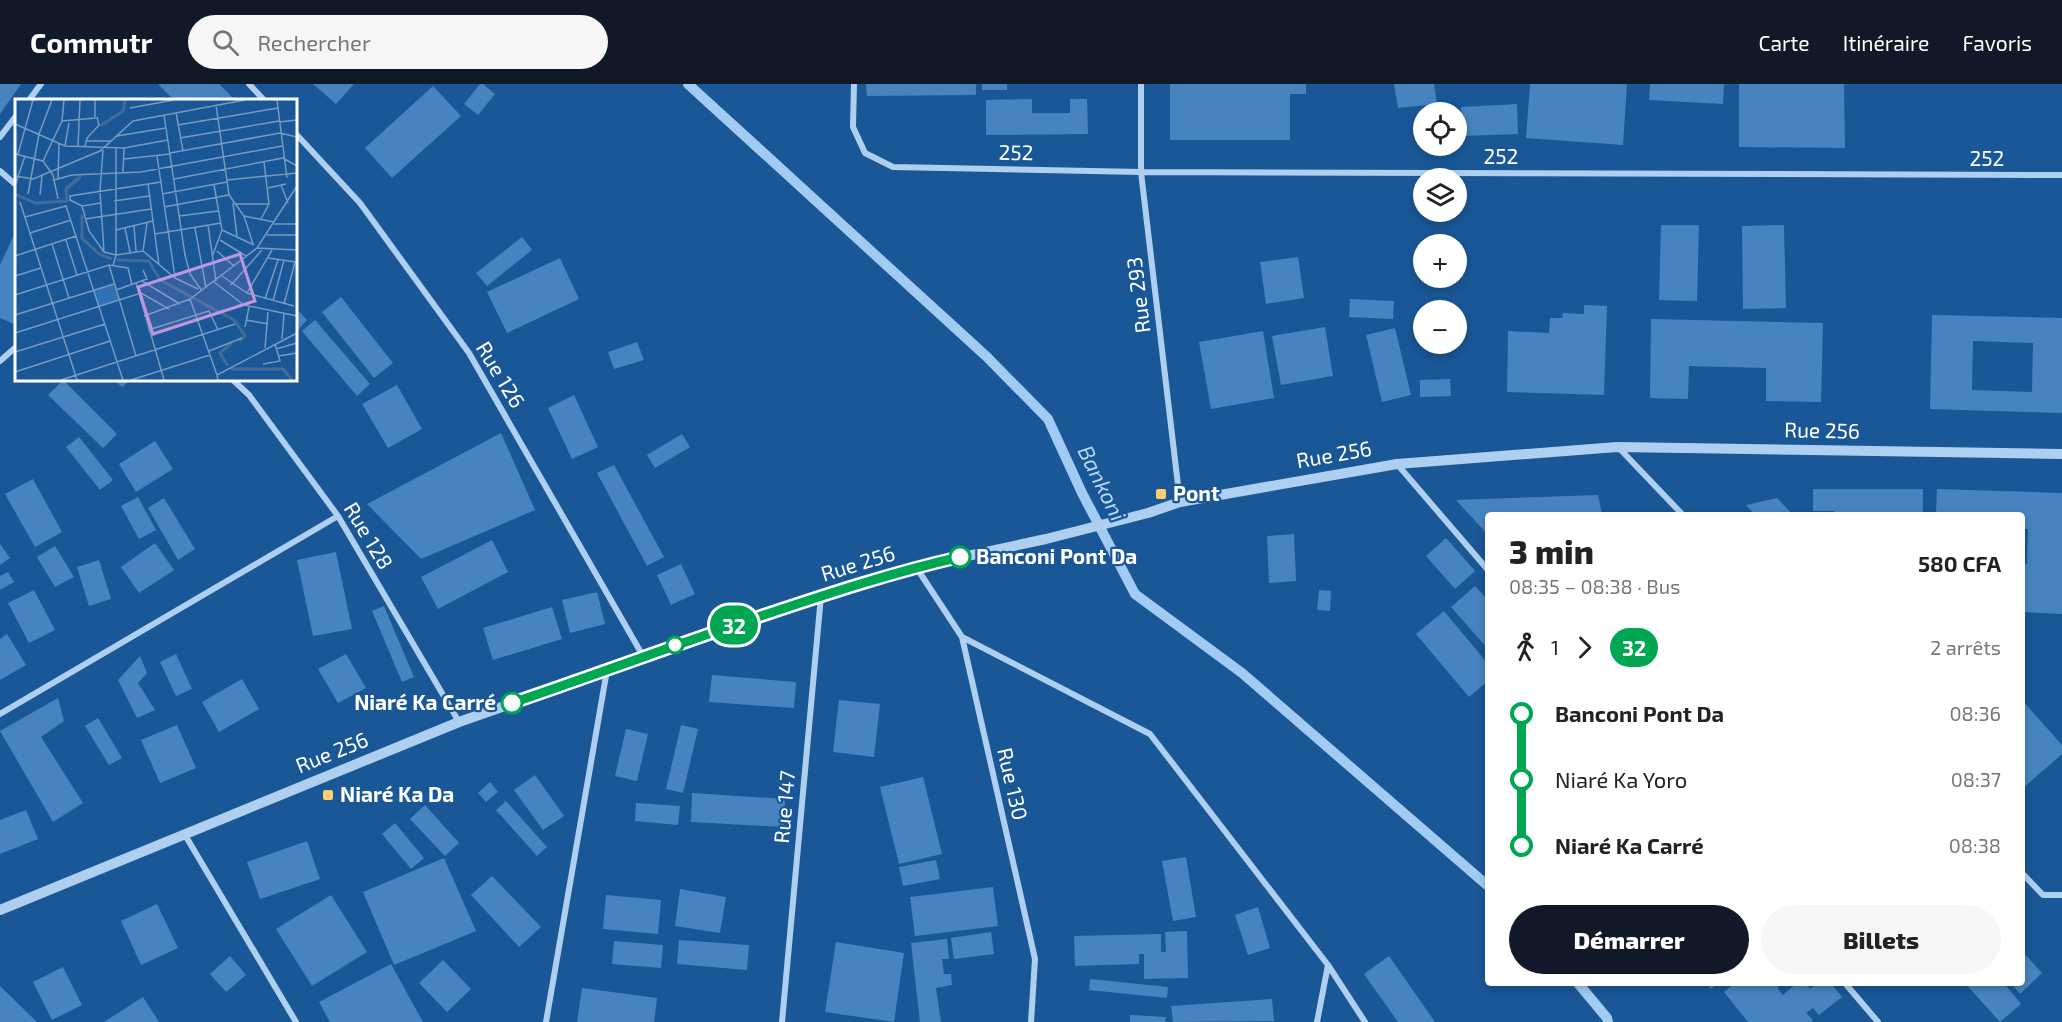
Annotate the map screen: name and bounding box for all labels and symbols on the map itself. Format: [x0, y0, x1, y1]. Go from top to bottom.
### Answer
inset map [15, 99, 297, 381]
street label: 252 [998, 139, 1034, 164]
street label: 252 [1484, 143, 1518, 168]
street label: 252 [1970, 145, 2004, 170]
street label: Rue 293 [1120, 256, 1155, 335]
street label: Rue 126 [472, 336, 531, 412]
street label: Rue 256 [1784, 416, 1860, 443]
street label: Rue 256 [1294, 435, 1373, 472]
water label: Bankoni [1074, 441, 1132, 525]
place label: Pont [1173, 480, 1220, 505]
marker: Pont [1154, 487, 1168, 501]
street label: Rue 128 [340, 497, 399, 573]
street label: Rue 256 [818, 540, 898, 586]
place label: Banconi Pont Da [976, 543, 1137, 568]
marker: Banconi Pont Da [949, 546, 971, 568]
line badge: 32 [707, 606, 761, 644]
unlabelled marker [666, 636, 684, 654]
place label: Niaré Ka Carré [354, 689, 496, 714]
marker: Niaré Ka Carré [501, 692, 523, 714]
street label: Rue 256 [292, 726, 371, 777]
street label: Rue 130 [993, 745, 1034, 822]
street label: Rue 147 [768, 769, 799, 844]
place label: Niaré Ka Da [340, 781, 454, 806]
marker: Niaré Ka Da [321, 788, 335, 802]

